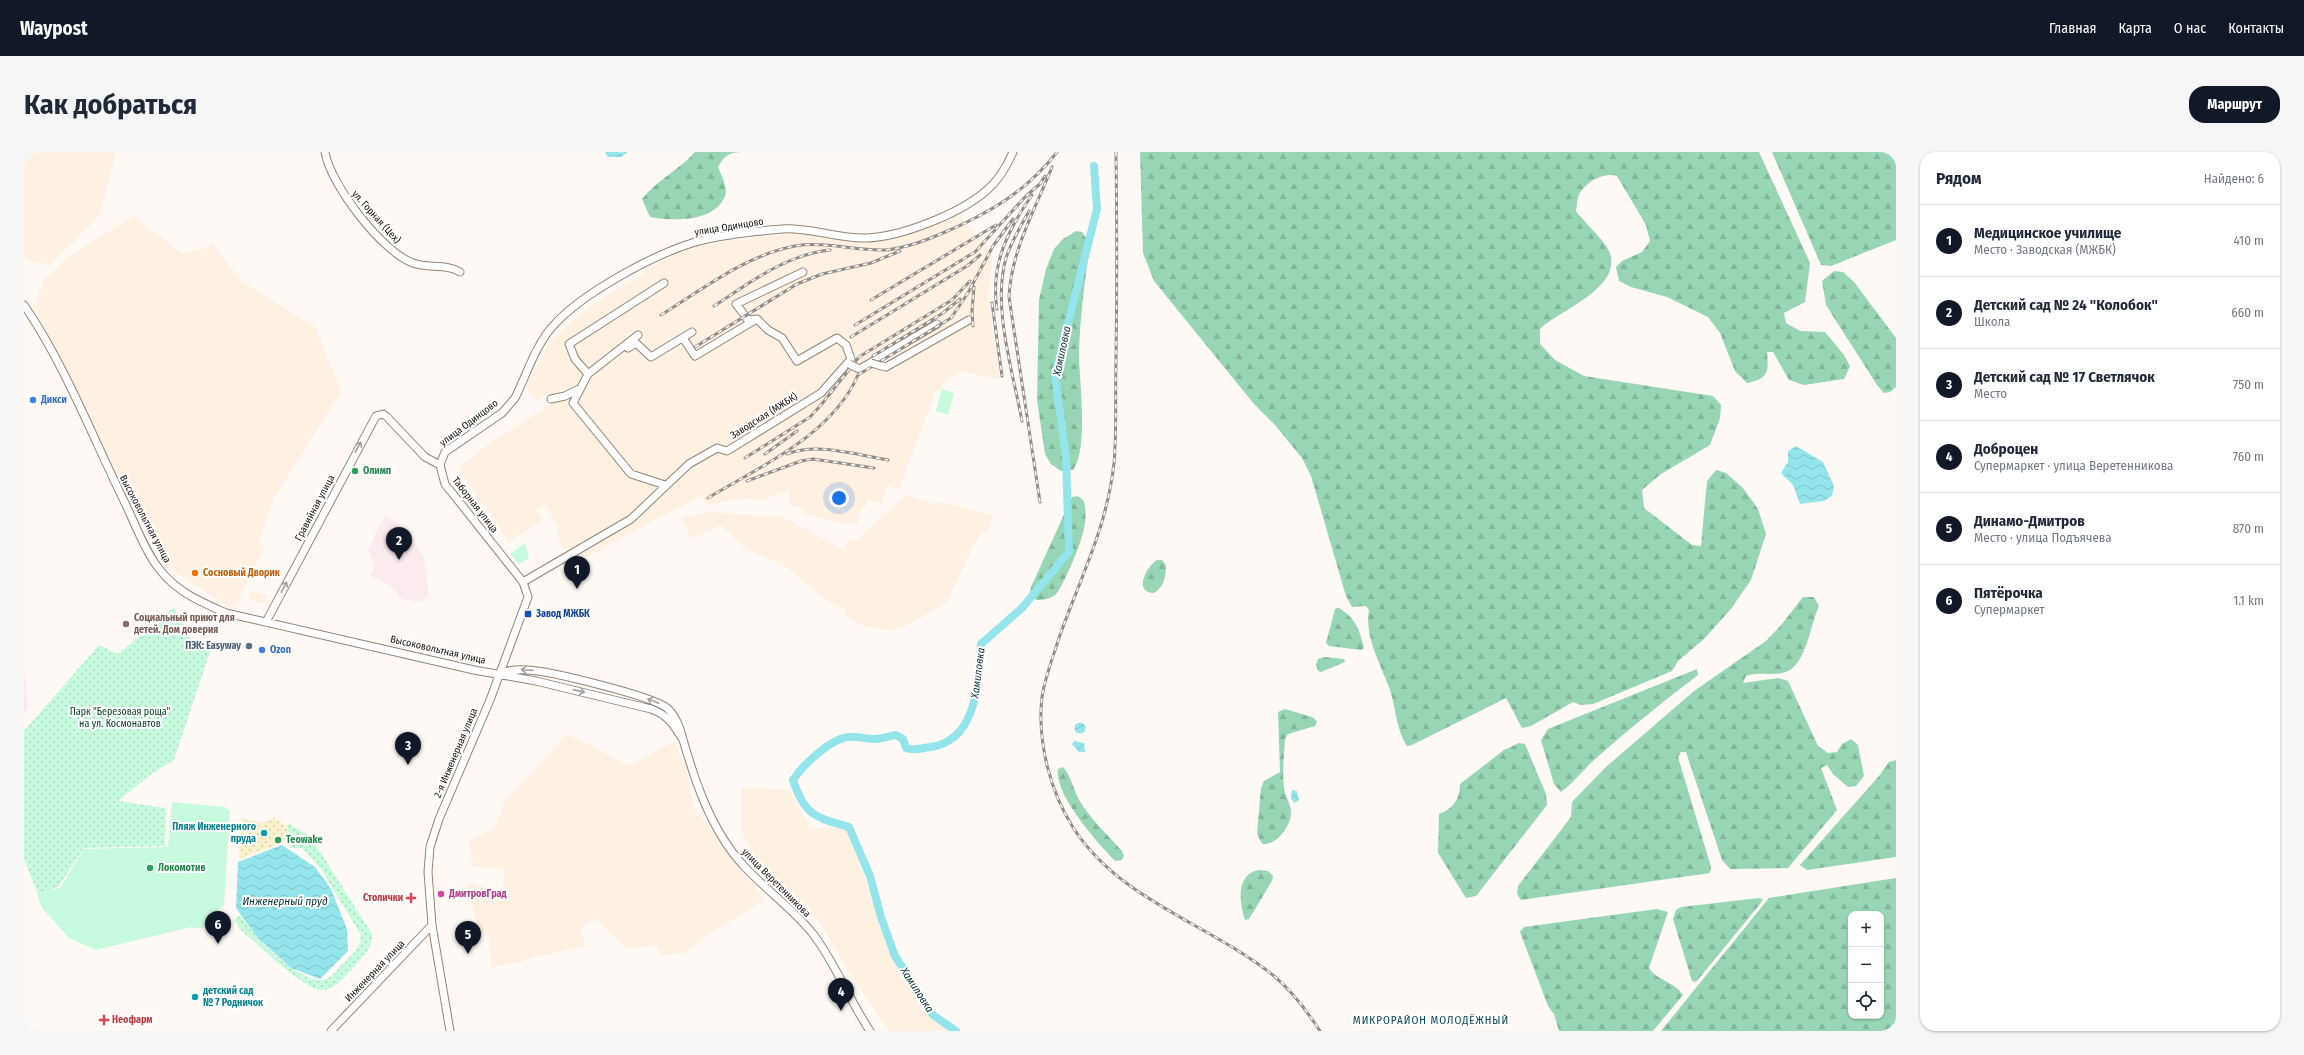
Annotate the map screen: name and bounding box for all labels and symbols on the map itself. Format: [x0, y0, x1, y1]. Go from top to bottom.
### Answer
street label: ул. Горная (Цех) [349, 187, 404, 246]
street label: улица Одинцово [693, 216, 765, 238]
water label: Хамиловка [1050, 324, 1074, 378]
street label: Заводская (МЖБК) [728, 390, 800, 441]
place label: Дикси [40, 394, 67, 406]
marker: Дикси [28, 395, 38, 405]
street label: улица Одинцово [437, 397, 501, 449]
one-way arrow [355, 442, 362, 454]
place label: Олимп [363, 465, 391, 477]
marker: Олимп [350, 466, 360, 476]
street label: Высоковольтная улица [117, 473, 173, 565]
street label: Гравийная улица [293, 473, 338, 543]
street label: Таборная улица [450, 475, 501, 535]
your location [829, 488, 849, 508]
pin: 2 [386, 527, 412, 560]
pin: 1 [564, 556, 590, 589]
place label: Сосновый Дворик [203, 567, 281, 579]
marker: Сосновый Дворик [190, 568, 200, 578]
one-way arrow [281, 581, 289, 593]
place label: Завод МЖБК [535, 608, 590, 620]
marker: Завод МЖБК [523, 609, 533, 619]
place label: Социальный приют для детей. Дом доверия [133, 612, 235, 636]
marker: Социальный приют для детей. Дом доверия [121, 619, 131, 629]
street label: Высоковольтная улица [389, 633, 487, 667]
place label: ПЭК: Easyway [185, 640, 241, 652]
marker: ПЭК: Easyway [244, 641, 254, 651]
place label: Ozon [270, 644, 291, 656]
marker: Ozon [257, 645, 267, 655]
water label: Хамиловка [968, 647, 988, 700]
one-way arrow [521, 667, 534, 674]
one-way arrow [572, 687, 585, 695]
one-way arrow [647, 697, 659, 705]
park label: Парк "Березовая роща" на ул. Космонавтов [70, 706, 170, 730]
street label: 2-я Инженерная улица [432, 706, 480, 800]
pin: 3 [395, 732, 421, 765]
place label: Пляж Инженерного пруда [172, 821, 257, 845]
marker: Пляж Инженерного пруда [259, 828, 269, 838]
place label: Teowake [286, 834, 322, 846]
marker: Teowake [273, 835, 283, 845]
street label: улица Веретенникова [739, 846, 813, 920]
place label: Локомотив [158, 862, 205, 874]
marker: Локомотив [145, 863, 155, 873]
place label: ДмитровГрад [448, 888, 507, 900]
marker: ДмитровГрад [436, 889, 446, 899]
place label: Столички [363, 892, 403, 904]
marker: Столички [406, 893, 416, 903]
water label: Инженерный пруд [242, 895, 328, 908]
pin: 6 [205, 911, 231, 944]
pin: 5 [455, 921, 481, 954]
street label: Инженерная улица [343, 938, 407, 1004]
water label: Хамиловка [897, 964, 936, 1015]
pin: 4 [828, 978, 854, 1011]
place label: детский сад № 7 Родничок [202, 985, 264, 1009]
marker: детский сад № 7 Родничок [190, 992, 200, 1002]
place label: Неофарм [112, 1014, 153, 1026]
district label: МИКРОРАЙОН МОЛОДЁЖНЫЙ [1353, 1014, 1509, 1027]
marker: Неофарм [99, 1015, 109, 1025]

